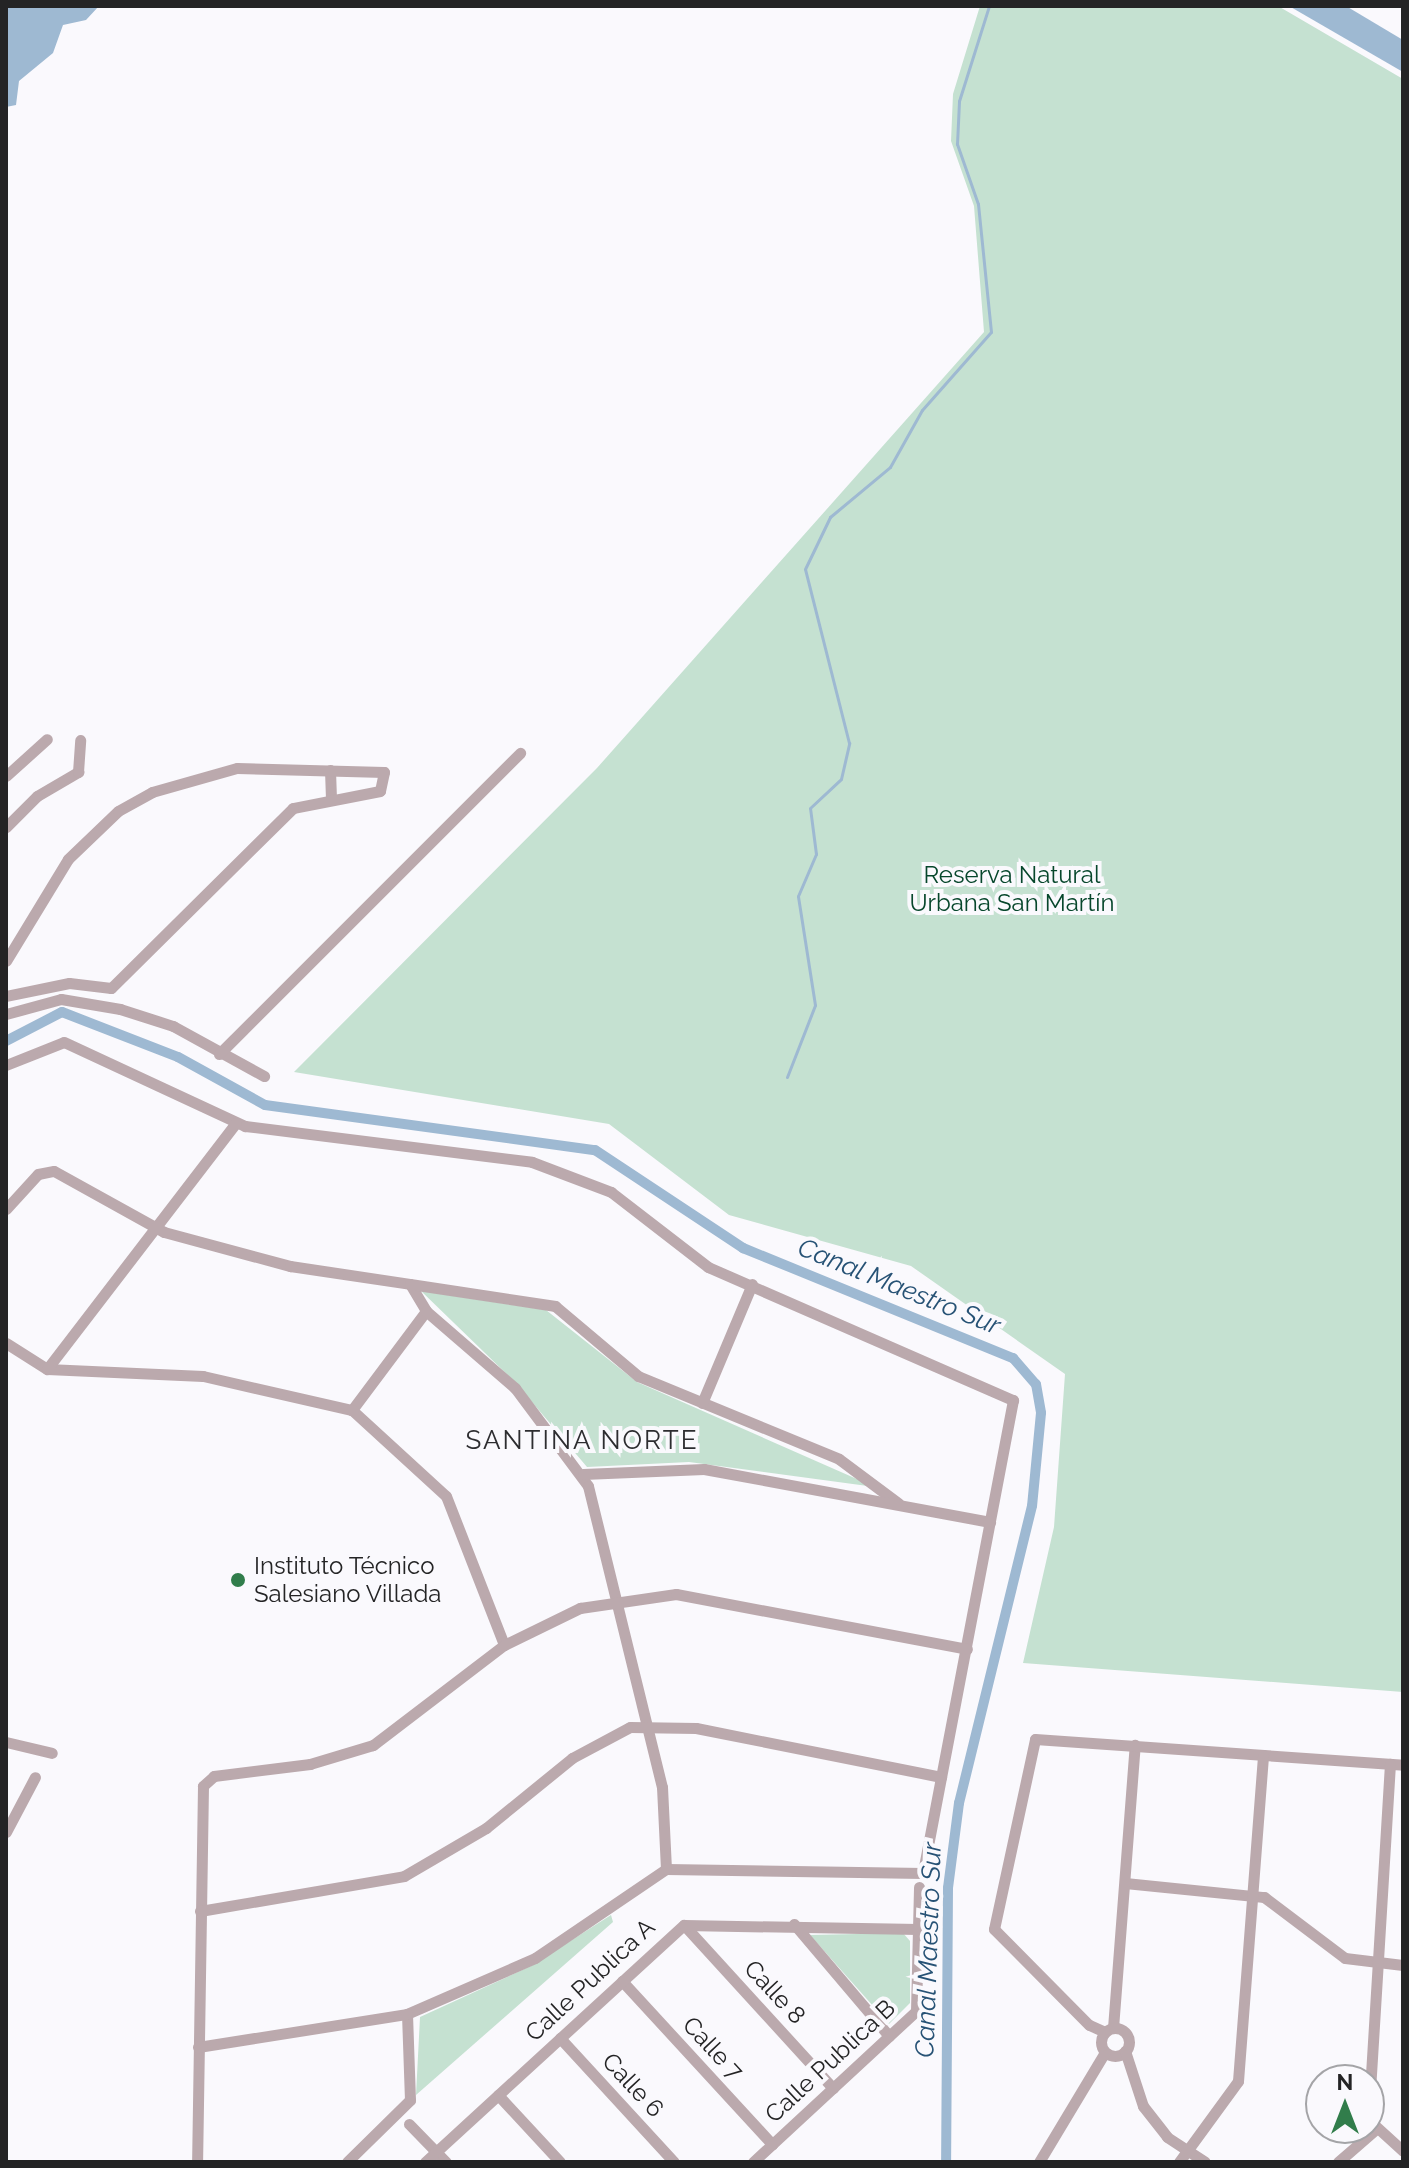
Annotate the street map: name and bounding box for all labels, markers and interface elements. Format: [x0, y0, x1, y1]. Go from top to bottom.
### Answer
park label: Reserva Natural Urbana San Martín [910, 861, 1114, 917]
water label: Canal Maestro Sur [793, 1232, 1005, 1342]
district label: SANTINA NORTE [465, 1425, 699, 1457]
place label: Instituto Técnico Salesiano Villada [254, 1552, 442, 1608]
marker: Instituto Técnico Salesiano Villada [229, 1571, 247, 1589]
water label: Canal Maestro Sur [910, 1841, 948, 2059]
street label: Calle Publica A [519, 1912, 661, 2048]
street label: Calle 8 [738, 1954, 812, 2030]
street label: Calle Publica B [759, 1994, 901, 2128]
street label: Calle 7 [677, 2011, 749, 2085]
street label: Calle 6 [596, 2047, 670, 2123]
north arrow [1305, 2064, 1385, 2144]
text: N [1337, 2069, 1353, 2095]

